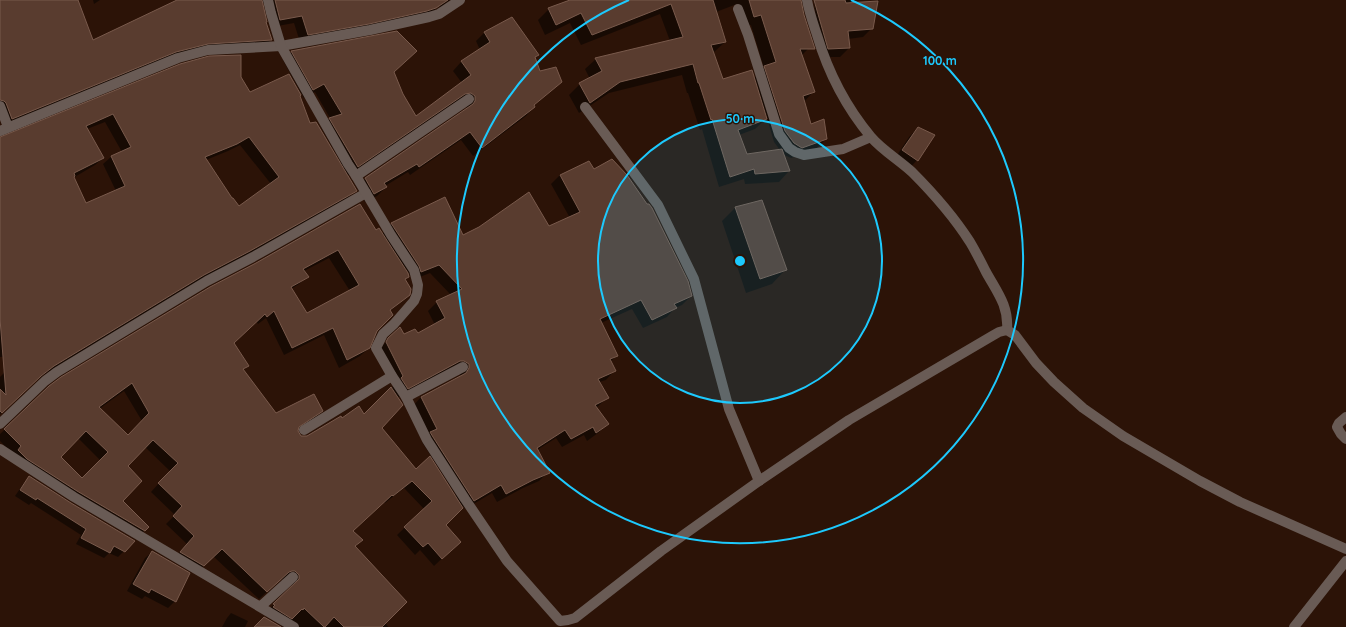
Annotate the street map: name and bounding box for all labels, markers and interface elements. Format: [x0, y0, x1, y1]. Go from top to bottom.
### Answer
text: 100 m [923, 53, 957, 68]
text: 50 m [726, 111, 754, 126]
centre of rings [733, 254, 747, 268]

